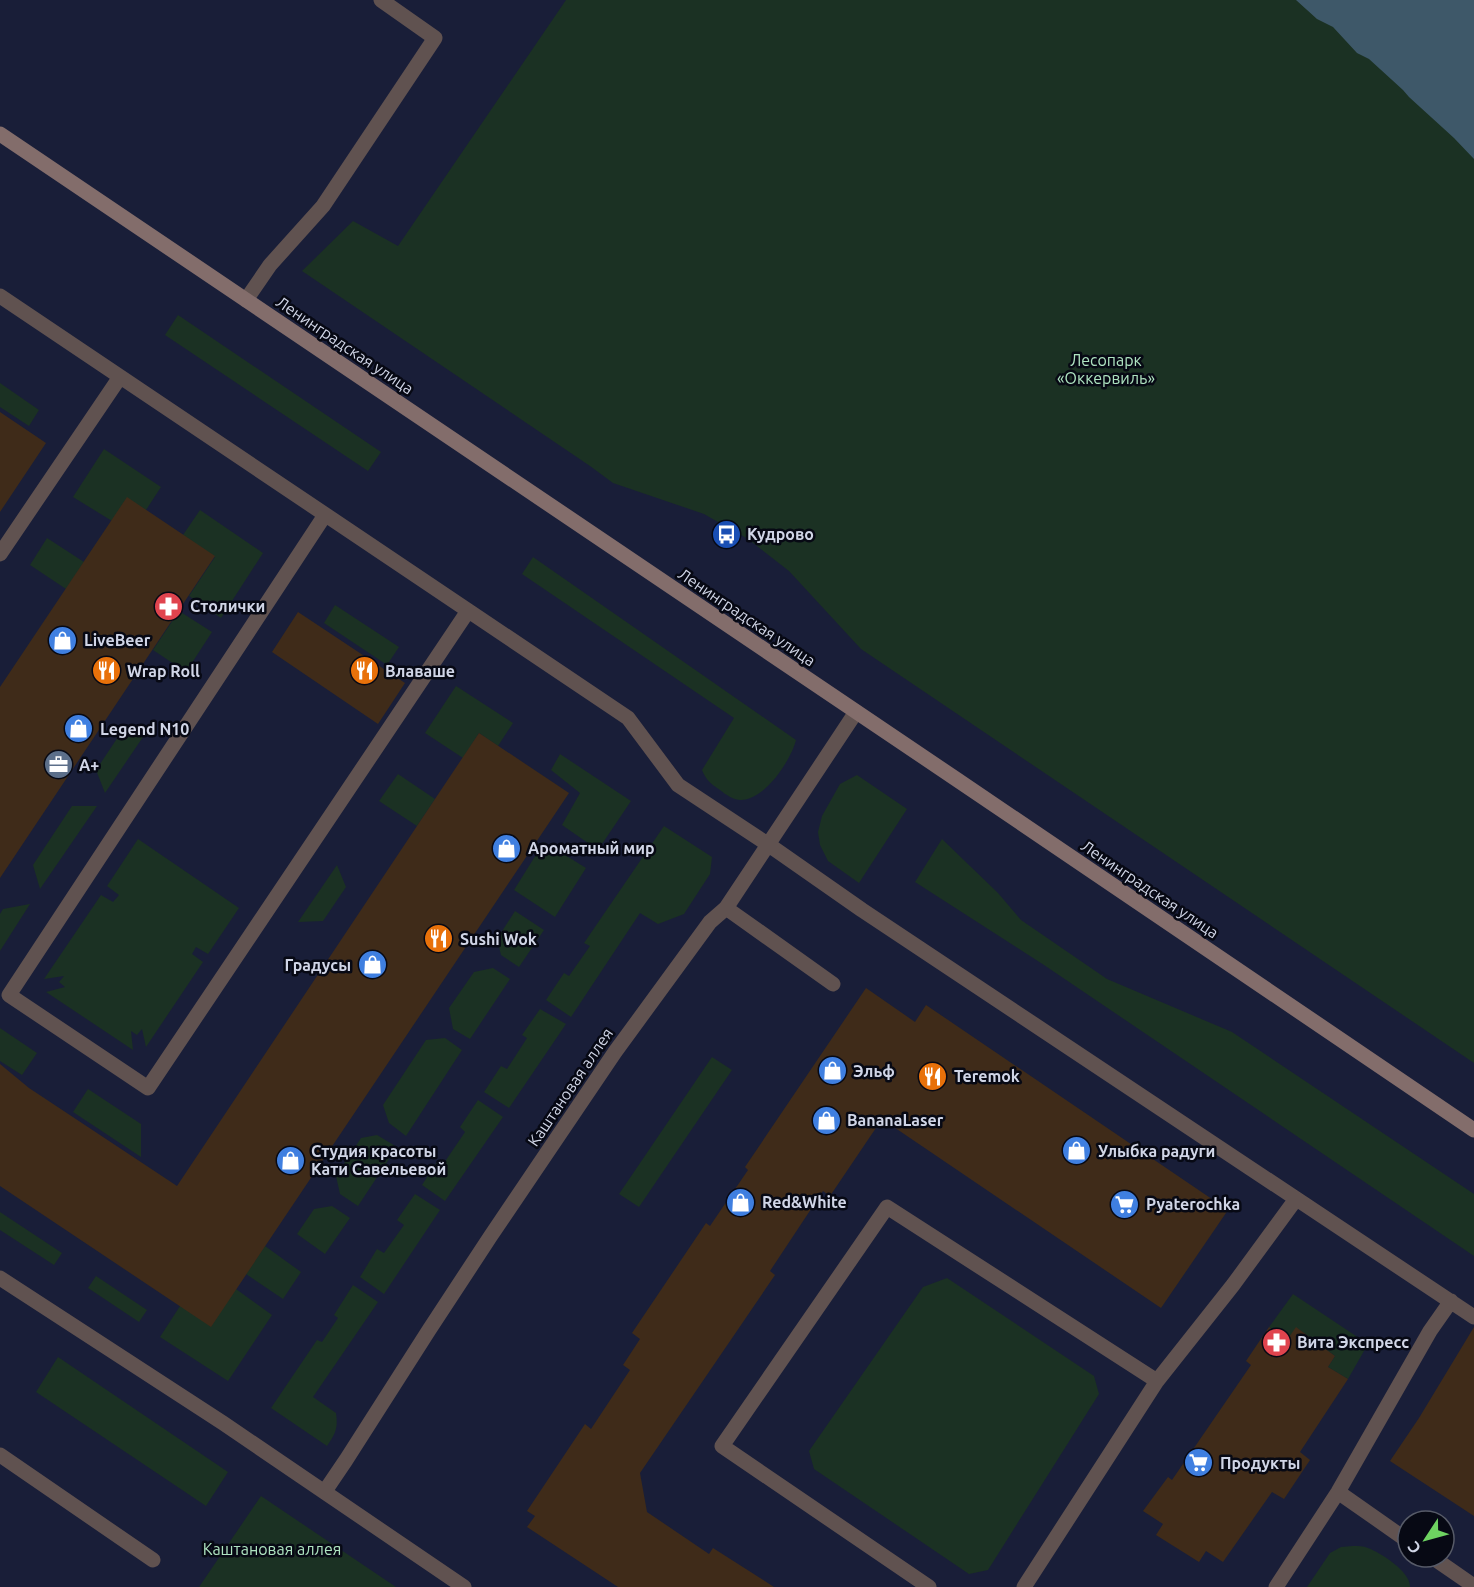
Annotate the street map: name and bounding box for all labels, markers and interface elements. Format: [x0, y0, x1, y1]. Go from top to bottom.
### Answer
street label: Ленинградская улица [273, 292, 417, 398]
park label: Лесопарк «Оккервиль» [1057, 351, 1155, 387]
bus stop icon: Кудрово [710, 518, 742, 550]
place label: Кудрово [747, 525, 814, 543]
street label: Ленинградская улица [675, 564, 819, 670]
pharmacy icon: Столички [153, 590, 185, 622]
place label: Столички [190, 597, 265, 615]
shop icon: LiveBeer [47, 624, 79, 656]
place label: LiveBeer [84, 631, 151, 649]
restaurant icon: Wrap Roll [90, 655, 122, 687]
restaurant icon: Влаваше [348, 655, 380, 687]
place label: Wrap Roll [127, 662, 200, 680]
place label: Влаваше [385, 662, 455, 680]
shop icon: Legend N10 [63, 713, 95, 745]
place label: Legend N10 [100, 720, 189, 738]
office icon: А+ [42, 749, 74, 781]
place label: А+ [79, 756, 99, 774]
shop icon: Ароматный мир [491, 832, 523, 864]
street label: Ленинградская улица [1078, 836, 1222, 942]
place label: Ароматный мир [528, 839, 655, 857]
restaurant icon: Sushi Wok [423, 923, 455, 955]
place label: Sushi Wok [460, 930, 537, 948]
shop icon: Градусы [356, 949, 388, 981]
place label: Градусы [284, 956, 351, 974]
street label: Каштановая аллея [524, 1024, 616, 1150]
shop icon: Эльф [816, 1055, 848, 1087]
restaurant icon: Teremok [917, 1060, 949, 1092]
place label: Эльф [853, 1062, 895, 1080]
place label: Teremok [954, 1067, 1020, 1085]
shop icon: BananaLaser [810, 1104, 842, 1136]
place label: BananaLaser [847, 1111, 944, 1129]
shop icon: Улыбка радуги [1061, 1135, 1093, 1167]
place label: Студия красоты Кати Савельевой [311, 1142, 446, 1178]
place label: Улыбка радуги [1098, 1142, 1215, 1160]
shop icon: Студия красоты Кати Савельевой [274, 1144, 306, 1176]
shop icon: Red&White [725, 1186, 757, 1218]
supermarket icon: Pyaterochka [1109, 1188, 1141, 1220]
place label: Red&White [762, 1193, 847, 1211]
place label: Pyaterochka [1146, 1195, 1240, 1213]
pharmacy icon: Вита Экспресс [1260, 1326, 1292, 1358]
place label: Вита Экспресс [1297, 1333, 1409, 1351]
supermarket icon: Продукты [1183, 1447, 1215, 1479]
place label: Продукты [1220, 1454, 1300, 1472]
north arrow [1396, 1509, 1456, 1569]
text: С [1404, 1538, 1424, 1557]
park label: Каштановая аллея [203, 1540, 341, 1558]

